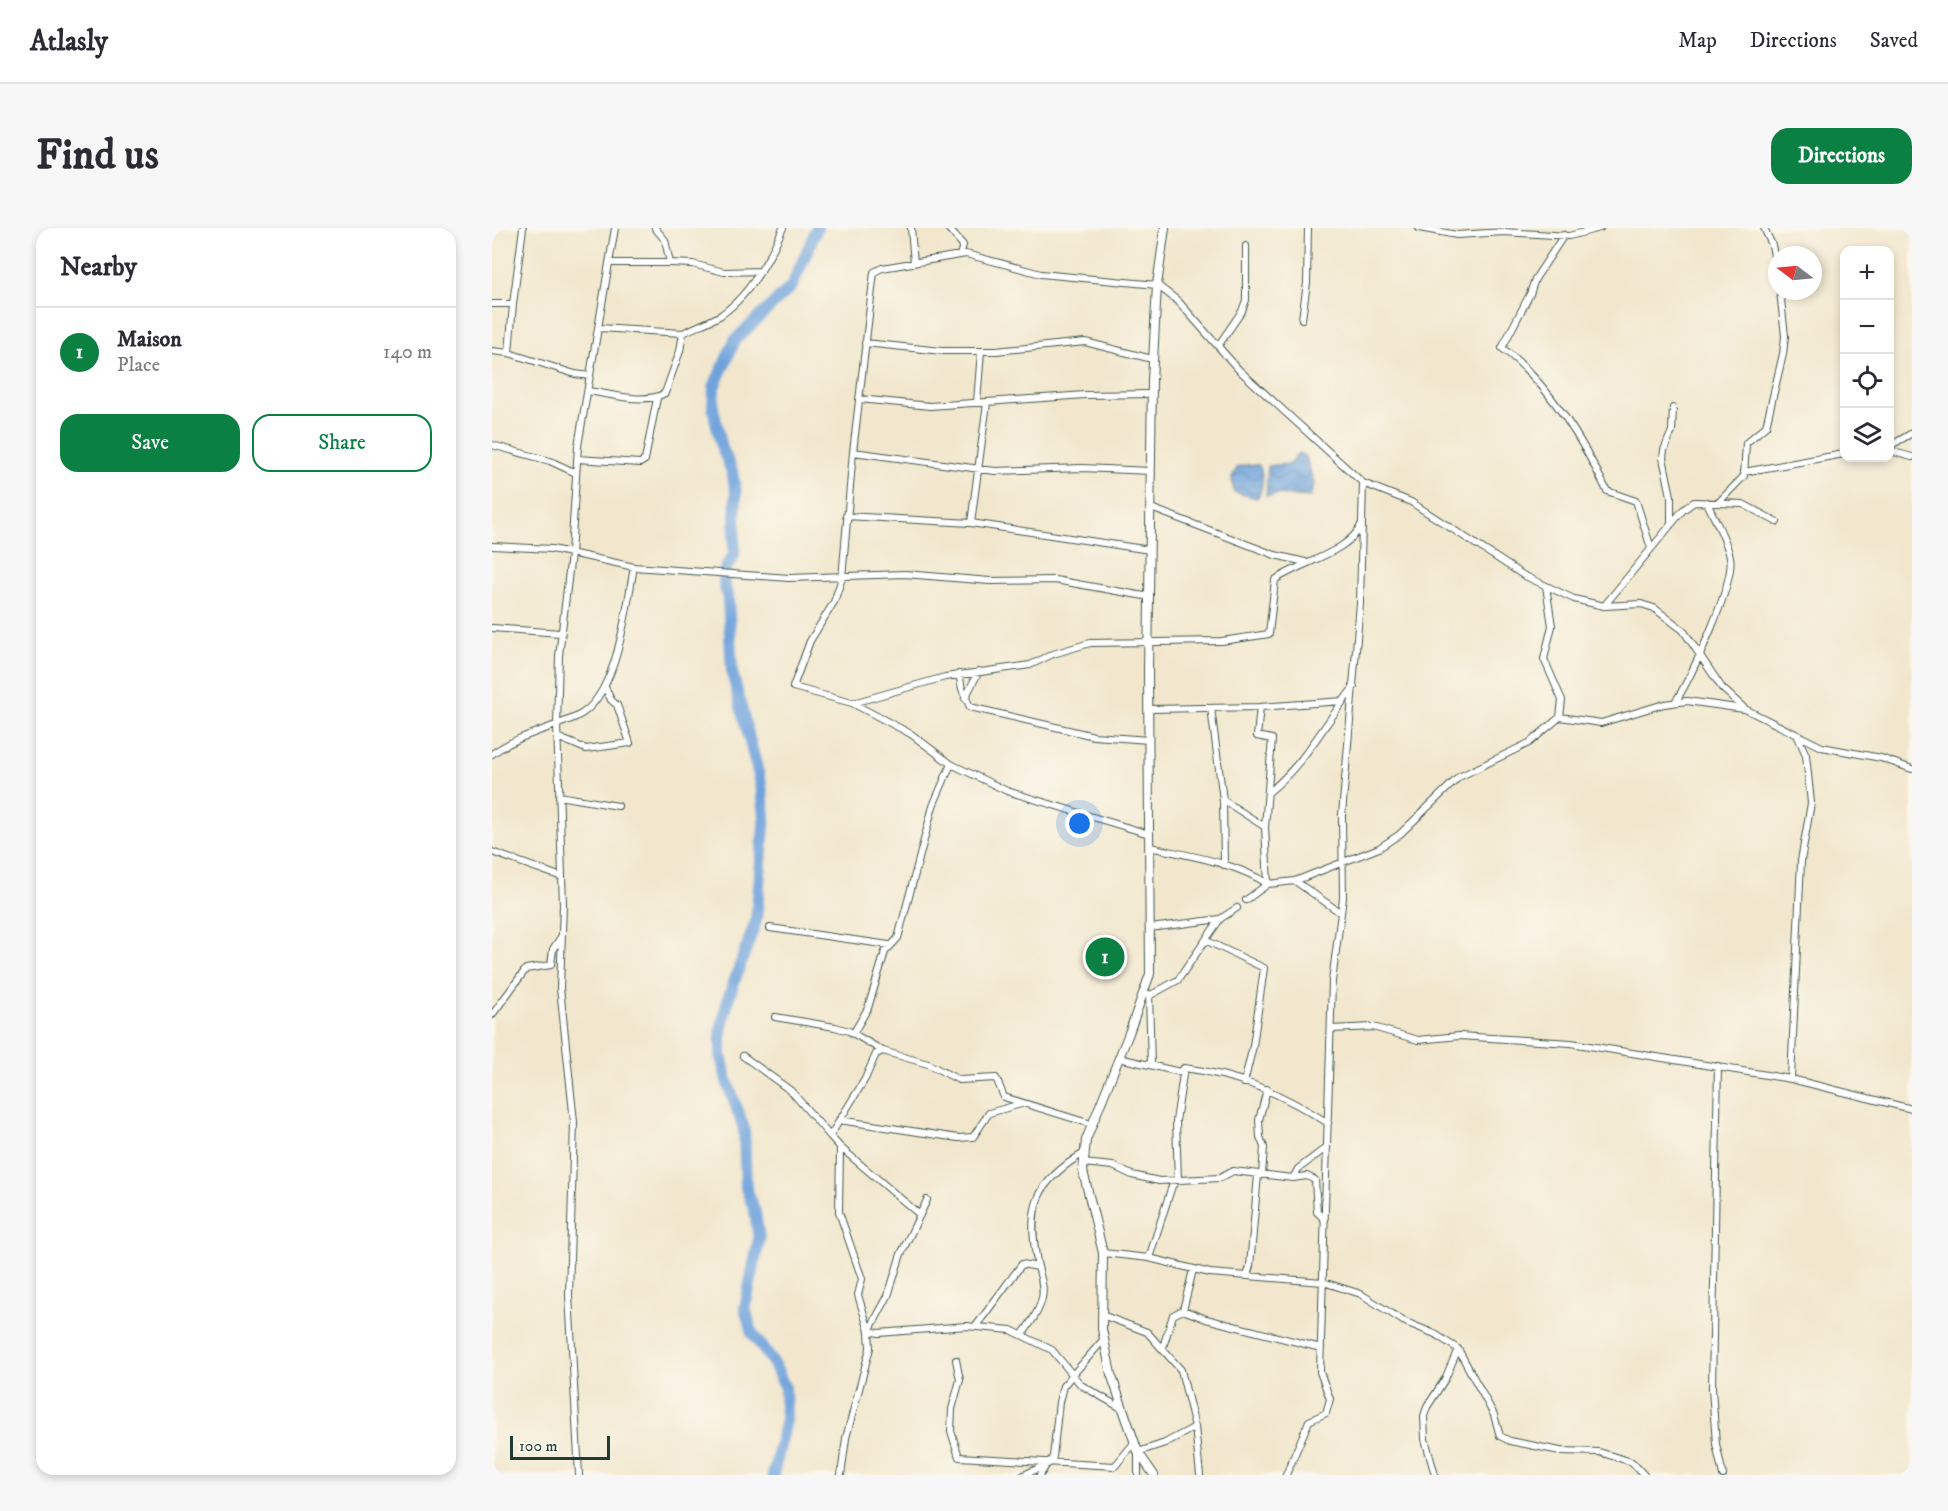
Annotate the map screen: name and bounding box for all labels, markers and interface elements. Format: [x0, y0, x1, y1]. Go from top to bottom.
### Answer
text: Atlasly [30, 24, 108, 59]
text: Map [1678, 28, 1717, 54]
text: Directions [1750, 28, 1837, 54]
text: Saved [1870, 28, 1918, 54]
button: Directions [1771, 128, 1912, 184]
text: Find us [36, 130, 159, 182]
north arrow [1768, 246, 1822, 300]
map controls [1840, 246, 1894, 462]
button: + [1840, 246, 1894, 300]
text: Nearby [60, 251, 137, 284]
button: − [1840, 300, 1894, 354]
text: Maison [117, 326, 182, 353]
text: 1 [76, 340, 83, 365]
text: 140 m [383, 340, 432, 365]
text: Place [117, 353, 160, 378]
button: locate [1840, 354, 1894, 408]
button: layers [1840, 408, 1894, 462]
button: Save [60, 414, 240, 472]
button: Share [252, 414, 432, 472]
your location [1065, 809, 1094, 838]
pin: 1 [1086, 934, 1124, 980]
scale bar [510, 1433, 610, 1460]
text: 100 m [519, 1436, 558, 1456]

